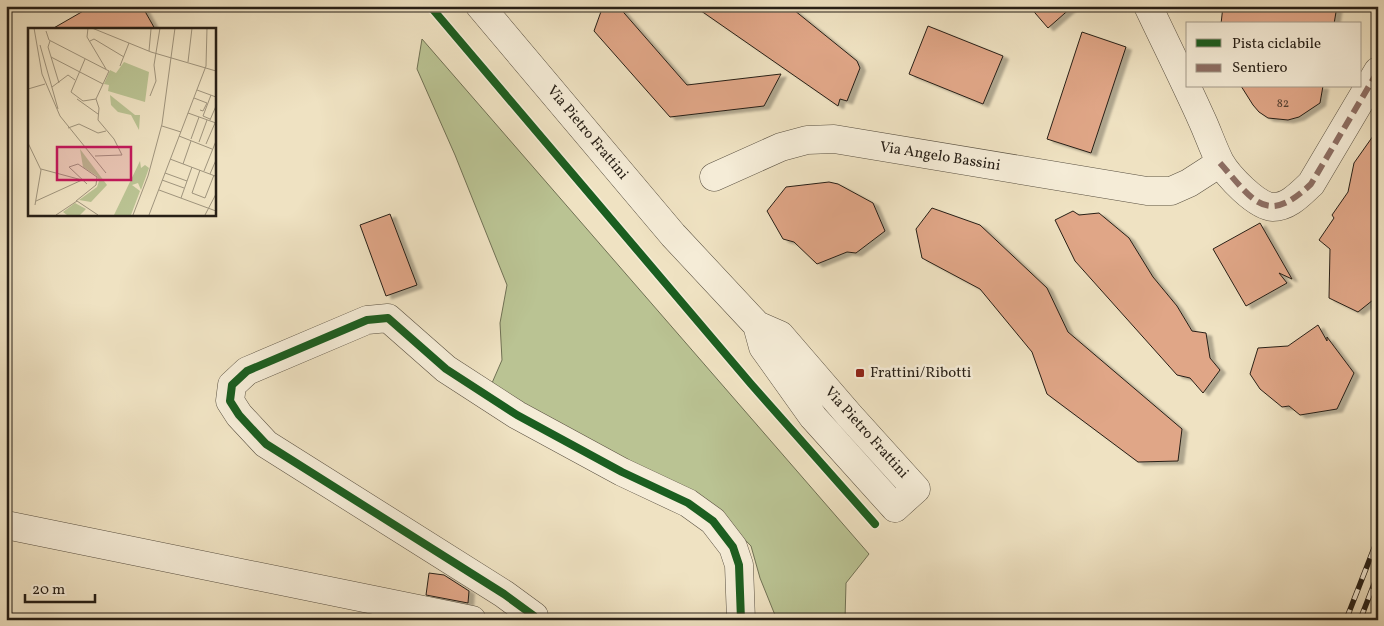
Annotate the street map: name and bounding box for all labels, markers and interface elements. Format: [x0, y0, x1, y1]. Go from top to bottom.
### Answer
legend [1186, 22, 1362, 88]
inset map [28, 28, 215, 215]
text: Pista ciclabile [1232, 34, 1321, 55]
text: Sentiero [1232, 58, 1288, 79]
street label: Via Pietro Frattini [541, 81, 633, 185]
house number: 82 [1277, 96, 1289, 112]
street label: Via Angelo Bassini [878, 137, 1002, 177]
place label: Frattini/Ribotti [870, 363, 971, 384]
marker: Frattini/Ribotti [854, 367, 866, 379]
street label: Via Pietro Frattini [819, 382, 913, 484]
scale bar [25, 571, 95, 603]
text: 20 m [32, 580, 65, 601]

